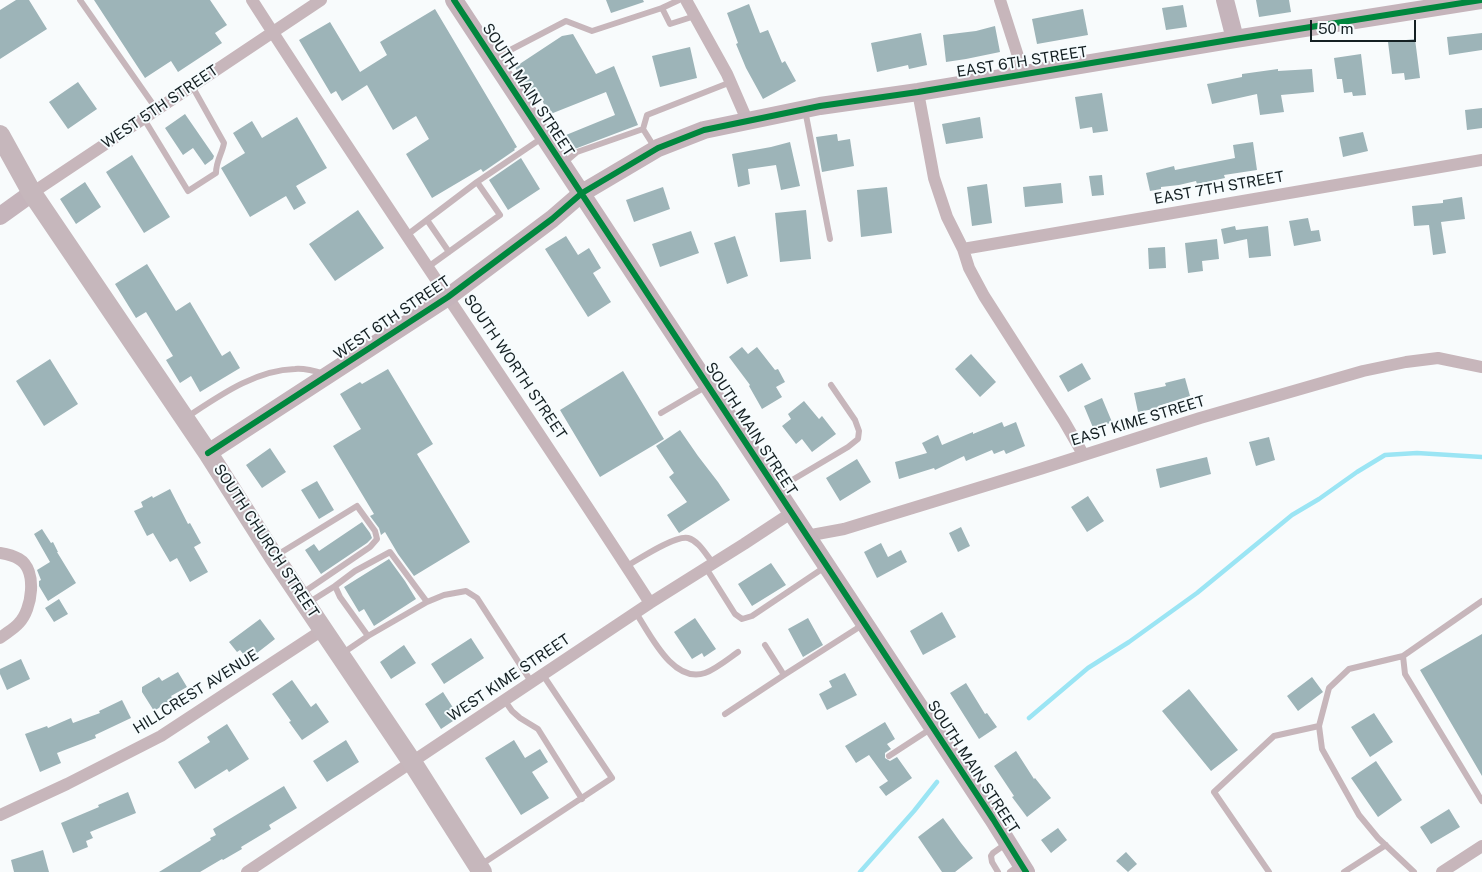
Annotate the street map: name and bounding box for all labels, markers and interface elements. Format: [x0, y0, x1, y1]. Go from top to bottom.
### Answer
scale bar [1312, 10, 1418, 42]
street label: SOUTH MAIN STREET [478, 20, 578, 160]
text: 50 m [1318, 20, 1353, 37]
street label: EAST 6TH STREET [955, 43, 1089, 81]
street label: WEST 5TH STREET [98, 61, 222, 153]
street label: EAST 7TH STREET [1153, 168, 1285, 208]
street label: WEST 6TH STREET [331, 272, 453, 364]
street label: SOUTH WORTH STREET [460, 291, 570, 443]
street label: SOUTH MAIN STREET [701, 359, 801, 499]
street label: EAST KIME STREET [1069, 392, 1207, 450]
street label: SOUTH CHURCH STREET [210, 461, 322, 621]
street label: WEST KIME STREET [445, 630, 573, 726]
street label: HILLCREST AVENUE [130, 646, 262, 738]
street label: SOUTH MAIN STREET [923, 697, 1023, 837]

